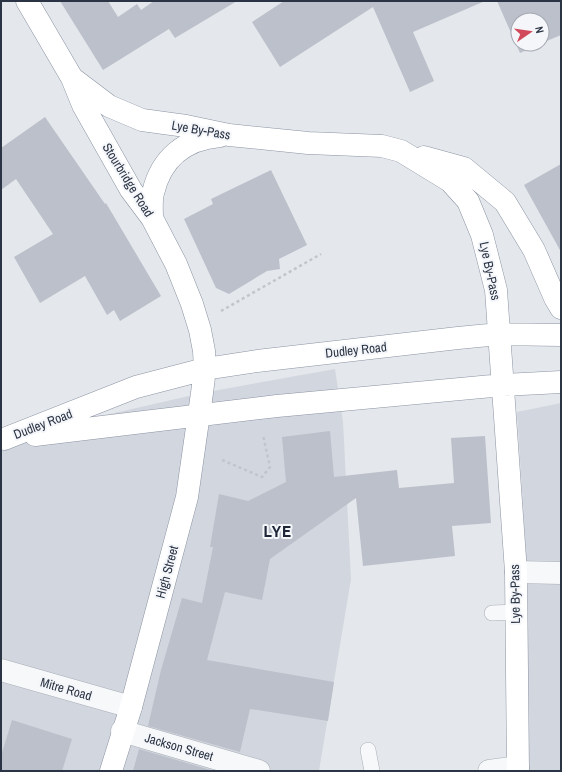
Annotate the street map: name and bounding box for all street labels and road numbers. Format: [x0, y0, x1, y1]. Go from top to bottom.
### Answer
street label: Lye By-Pass [170, 116, 232, 144]
street label: Stourbridge Road [98, 140, 158, 220]
street label: Lye By-Pass [476, 240, 504, 302]
street label: Dudley Road [324, 338, 388, 362]
street label: Dudley Road [11, 405, 75, 443]
street label: High Street [152, 544, 182, 600]
street label: Lye By-Pass [506, 564, 524, 624]
street label: Mitre Road [38, 674, 94, 704]
street label: Jackson Street [143, 729, 215, 765]

